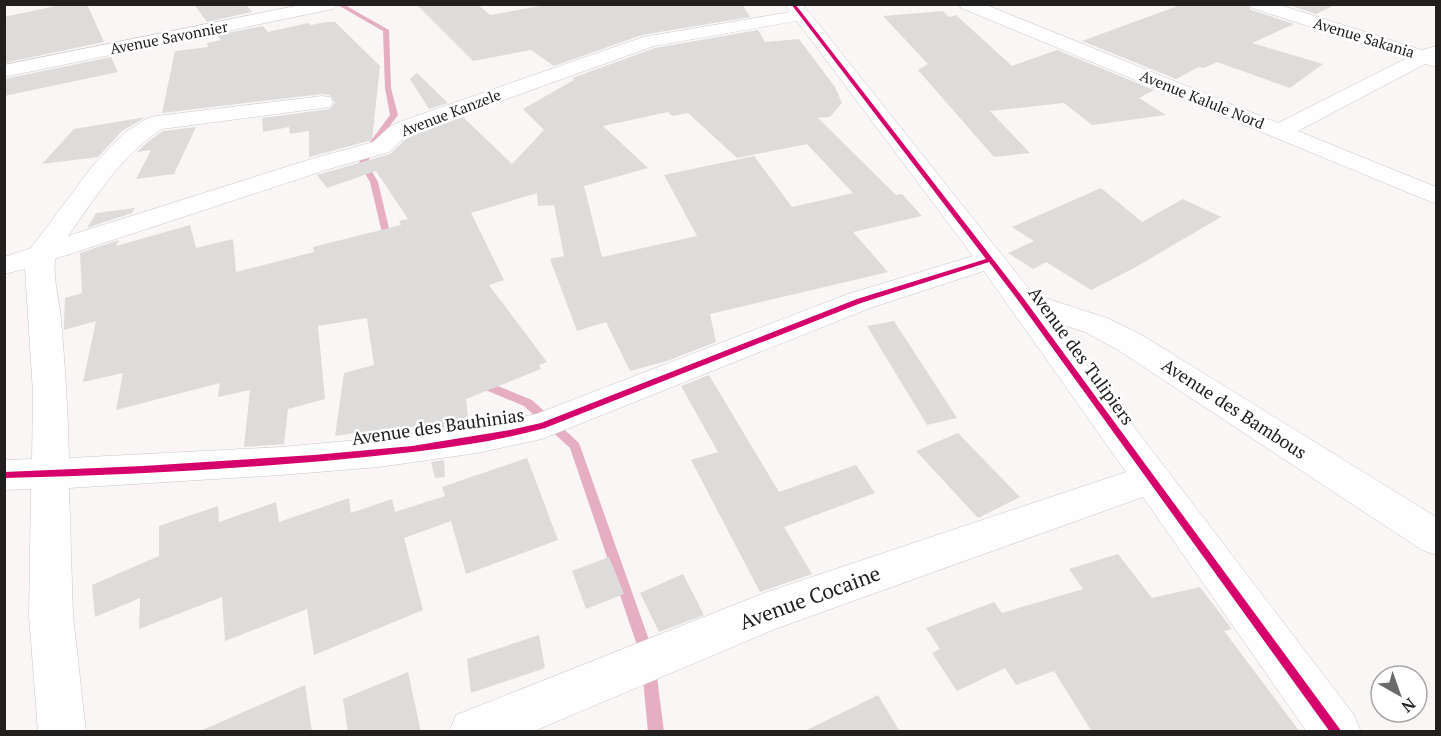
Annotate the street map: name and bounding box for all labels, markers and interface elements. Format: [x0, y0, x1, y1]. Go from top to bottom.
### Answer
street label: Avenue Sakania [1311, 12, 1418, 62]
street label: Avenue Savonnier [108, 16, 230, 58]
street label: Avenue Kalule Nord [1137, 65, 1267, 133]
street label: Avenue Kanzele [398, 84, 504, 140]
street label: Avenue des Tulipiers [1023, 281, 1140, 429]
street label: Avenue des Bambous [1158, 352, 1312, 464]
street label: Avenue des Bauhinias [350, 402, 526, 450]
street label: Avenue Cocaine [735, 559, 884, 636]
north arrow [1369, 664, 1429, 724]
text: N [1397, 693, 1420, 718]

